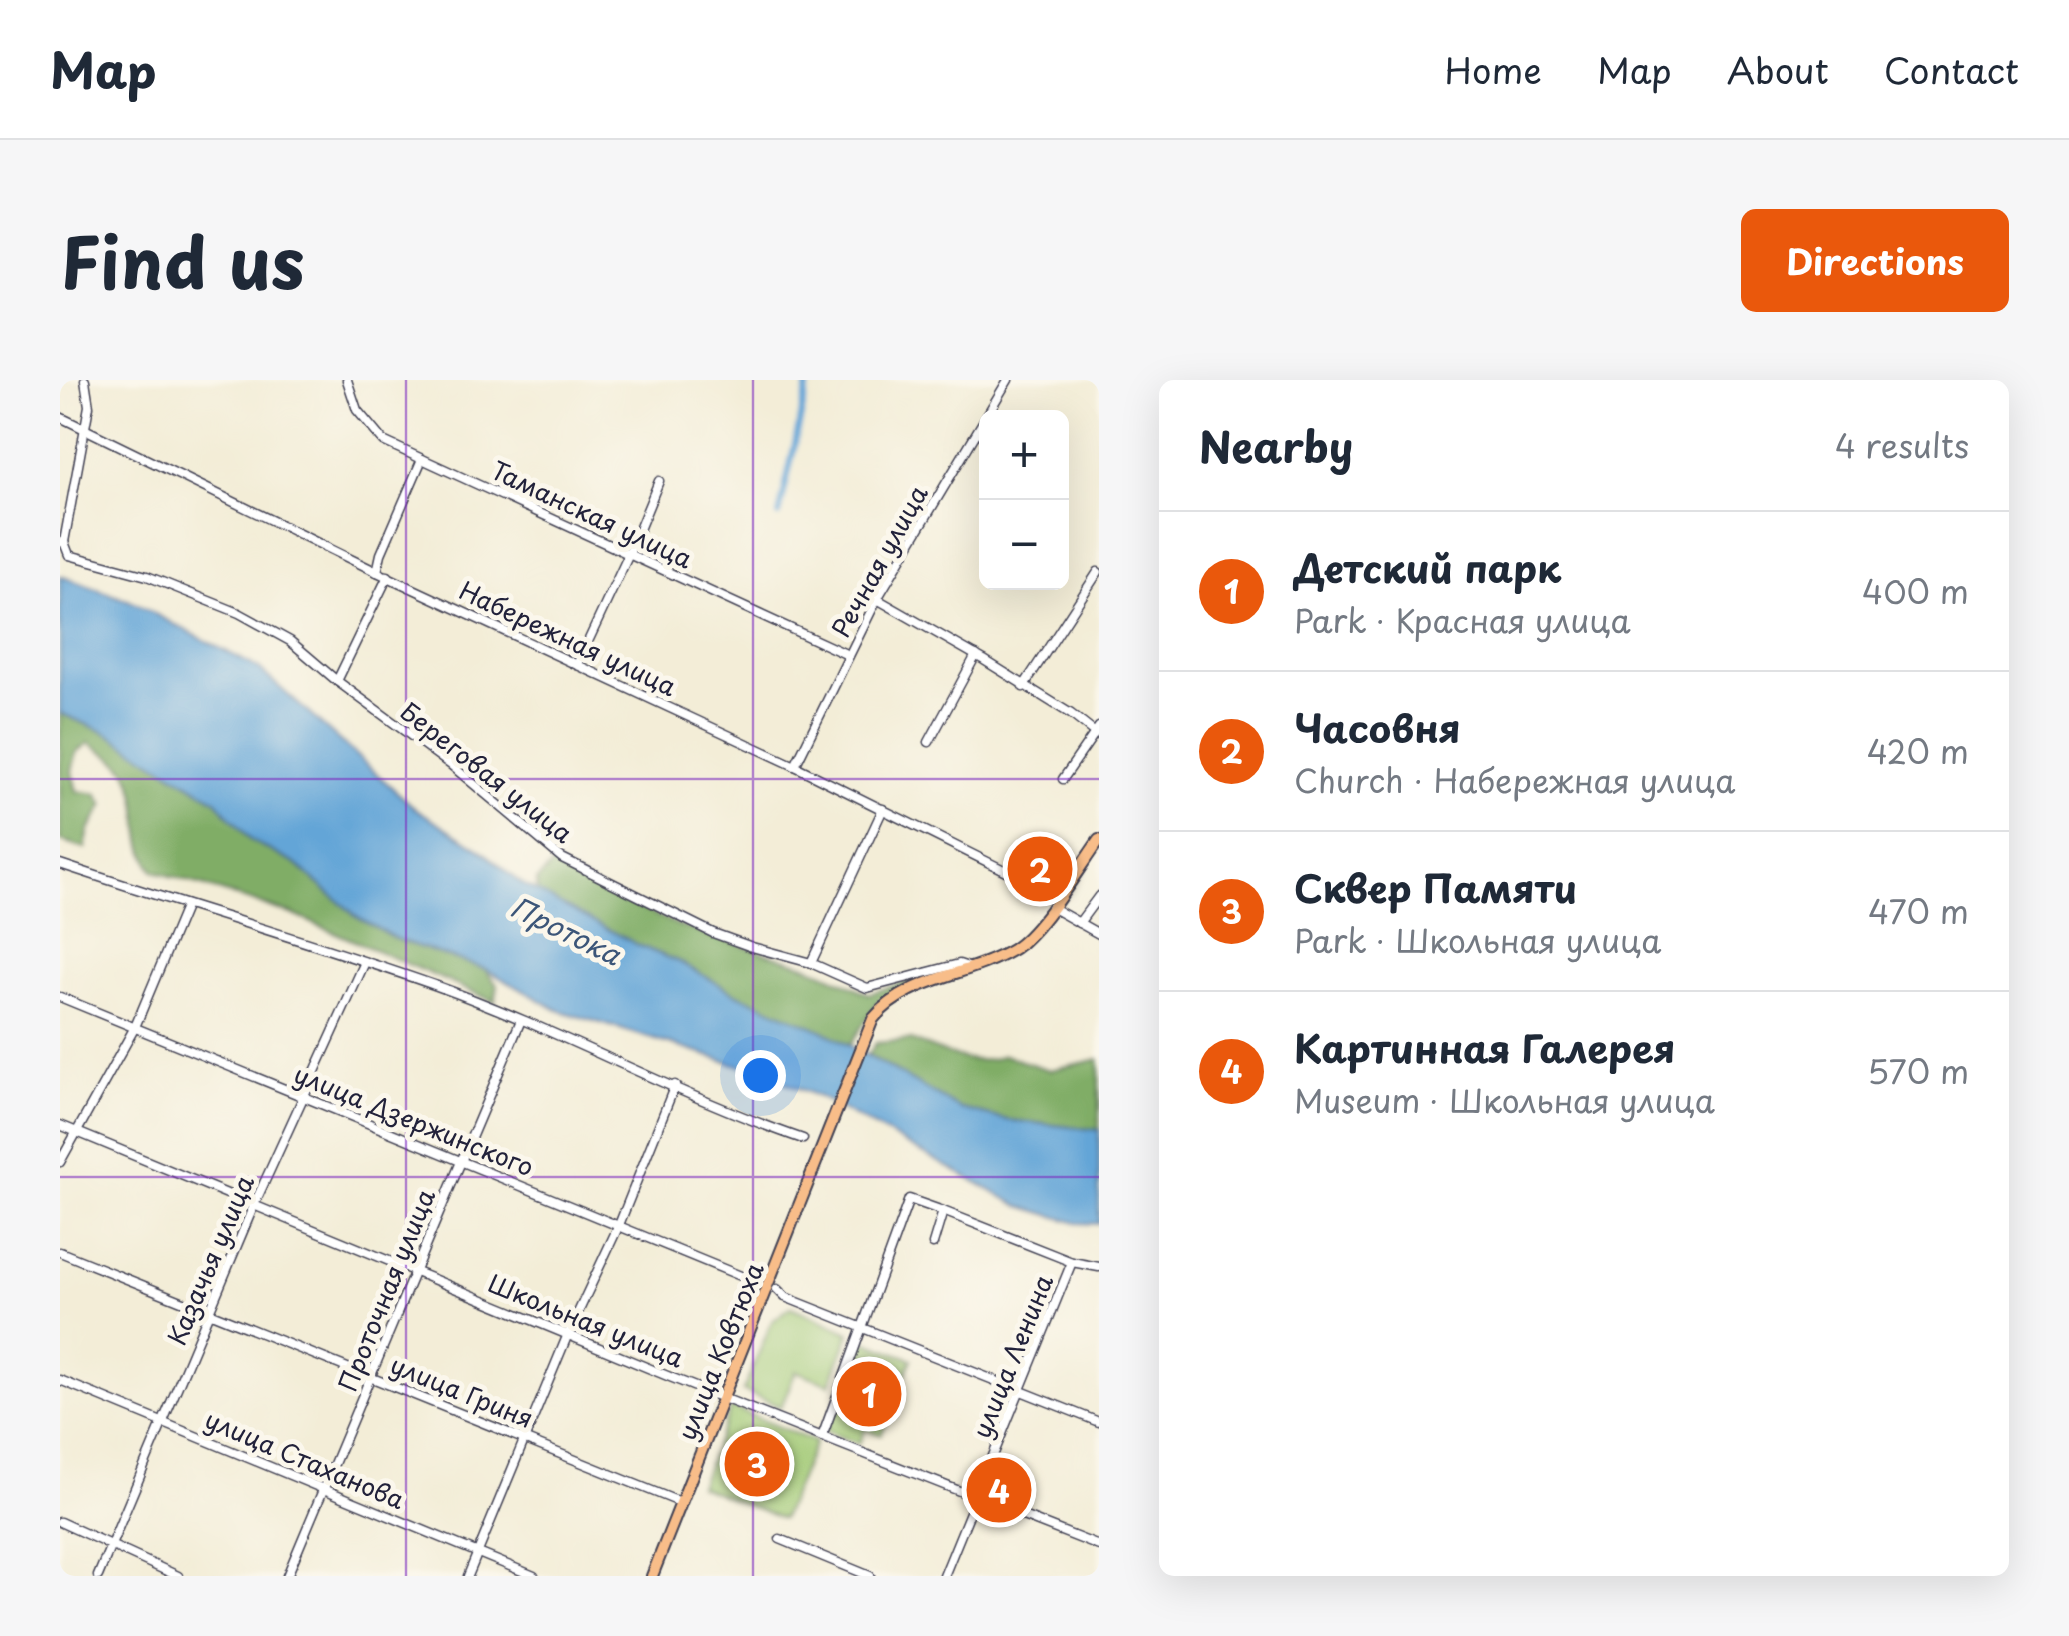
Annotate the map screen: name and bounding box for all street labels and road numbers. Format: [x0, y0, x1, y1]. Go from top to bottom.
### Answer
street label: Таманская улица [485, 451, 699, 577]
street label: Речная улица [822, 478, 937, 644]
street label: Набережная улица [453, 571, 683, 705]
street label: Береговая улица [393, 692, 582, 852]
street label: улица Дзержинского [288, 1054, 540, 1186]
street label: Казачья улица [157, 1169, 263, 1351]
street label: Проточная улица [328, 1183, 444, 1397]
street label: улица Ковтюха [667, 1256, 773, 1446]
street label: Школьная улица [483, 1263, 690, 1377]
street label: улица Ленина [962, 1268, 1062, 1444]
street label: улица Гриня [385, 1345, 539, 1437]
street label: улица Стаханова [199, 1400, 411, 1518]

